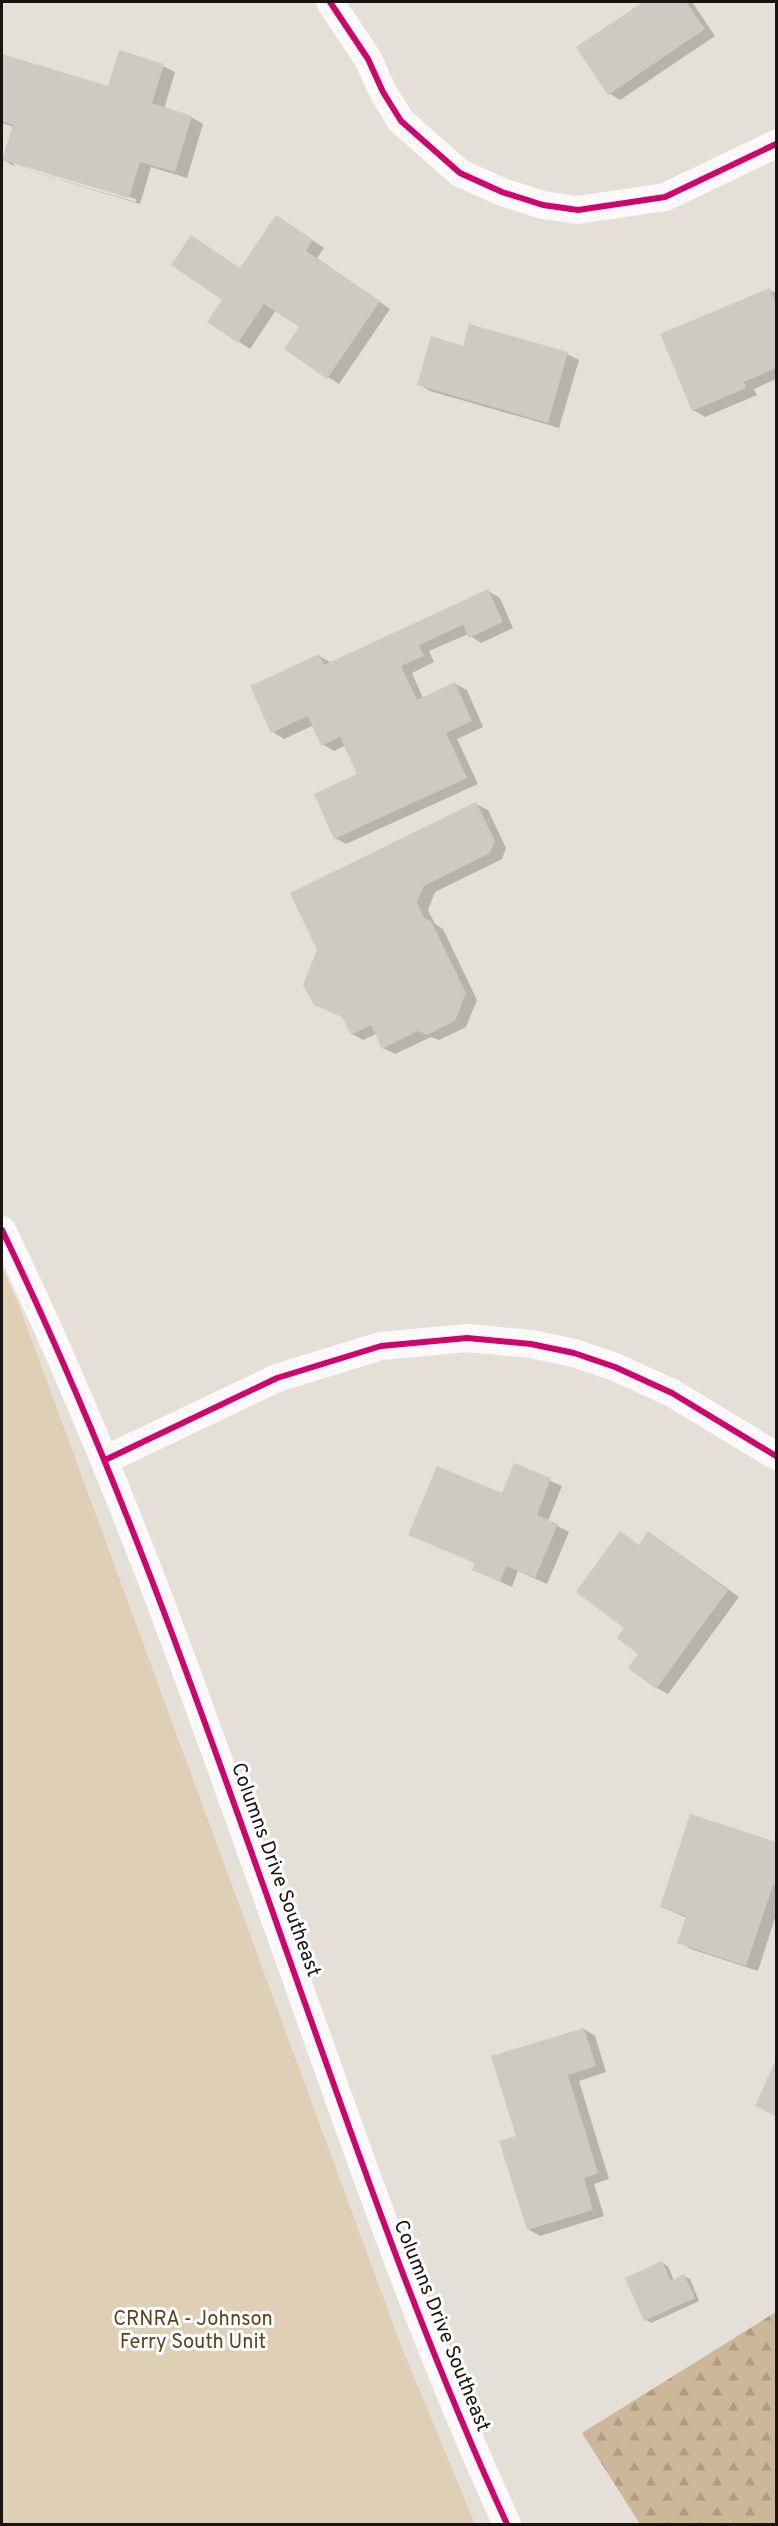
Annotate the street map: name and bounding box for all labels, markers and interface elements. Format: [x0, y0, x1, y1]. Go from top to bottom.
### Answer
street label: Columns Drive Southeast [224, 1759, 326, 1981]
street label: Columns Drive Southeast [387, 2216, 495, 2436]
park label: CRNRA - Johnson Ferry South Unit [113, 2307, 273, 2356]

